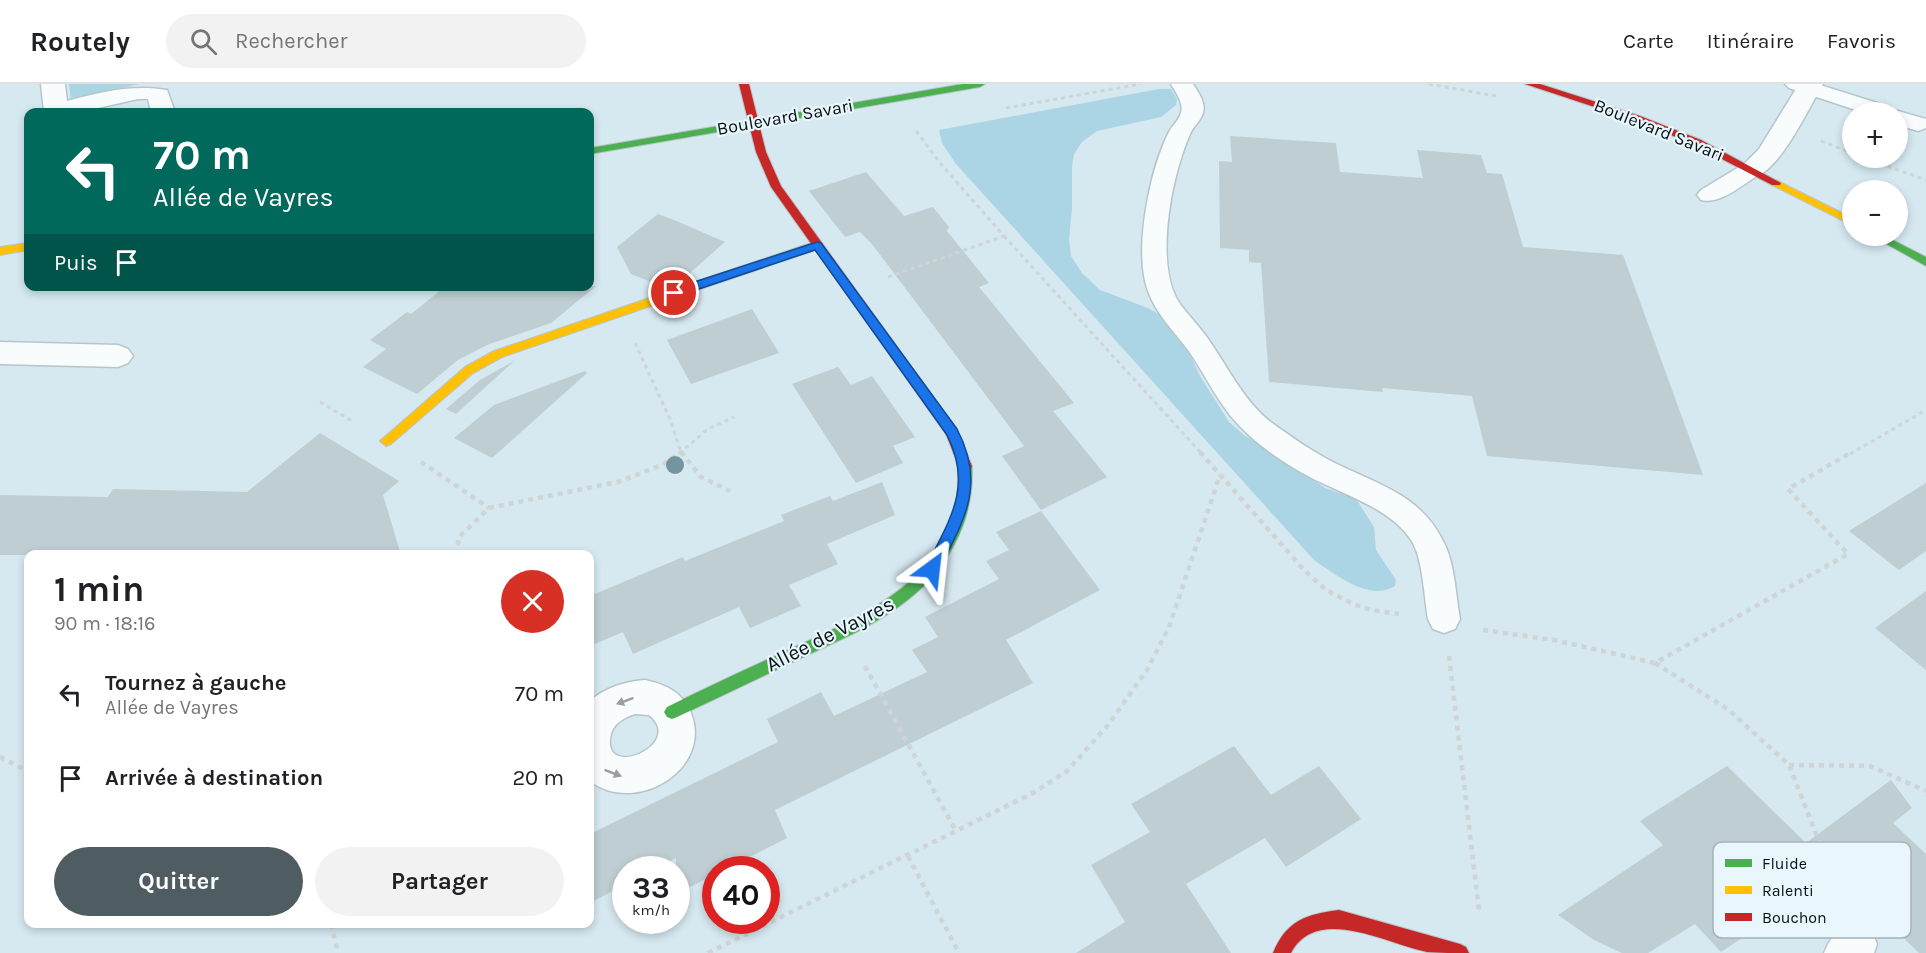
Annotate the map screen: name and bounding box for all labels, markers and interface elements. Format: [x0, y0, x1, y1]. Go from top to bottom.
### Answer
search box [166, 14, 586, 68]
text: Routely [30, 25, 130, 58]
icon: search [187, 25, 220, 58]
text: Rechercher [235, 28, 347, 54]
text: Carte [1623, 29, 1674, 53]
text: Itinéraire [1707, 29, 1794, 53]
text: Favoris [1827, 29, 1896, 53]
street label: Boulevard Savari [715, 94, 855, 140]
street label: Boulevard Savari [1591, 94, 1727, 166]
map controls [1842, 102, 1908, 246]
button: + [1842, 102, 1908, 168]
text: 70 m [153, 130, 251, 180]
icon: left [54, 132, 132, 210]
button: − [1842, 180, 1908, 246]
text: Allée de Vayres [153, 181, 334, 213]
icon: arrive [110, 246, 143, 279]
text: Puis [54, 250, 98, 276]
pin [648, 267, 699, 318]
icon: arrive [657, 276, 690, 309]
position arrow [900, 537, 964, 601]
text: 1 min [54, 568, 144, 610]
button: close [501, 570, 564, 633]
street label: Allée de Vayres [762, 591, 898, 677]
text: 90 m · 18:16 [54, 612, 156, 635]
text: Tournez à gauche [105, 670, 286, 696]
icon: left [54, 678, 87, 711]
text: 70 m [515, 681, 564, 707]
text: Allée de Vayres [105, 696, 239, 719]
one-way arrow [616, 697, 634, 707]
icon: arrive [54, 762, 87, 795]
text: Arrivée à destination [105, 765, 323, 791]
text: 20 m [512, 765, 564, 791]
one-way arrow [604, 769, 622, 779]
legend [1713, 842, 1911, 938]
button: Quitter [54, 847, 303, 916]
button: Partager [315, 847, 564, 916]
text: Fluide [1762, 854, 1807, 873]
speed limit sign: 40 [702, 856, 780, 934]
text: 33 [632, 870, 670, 906]
text: Ralenti [1762, 881, 1814, 900]
text: km/h [632, 901, 670, 919]
text: Bouchon [1762, 908, 1827, 927]

